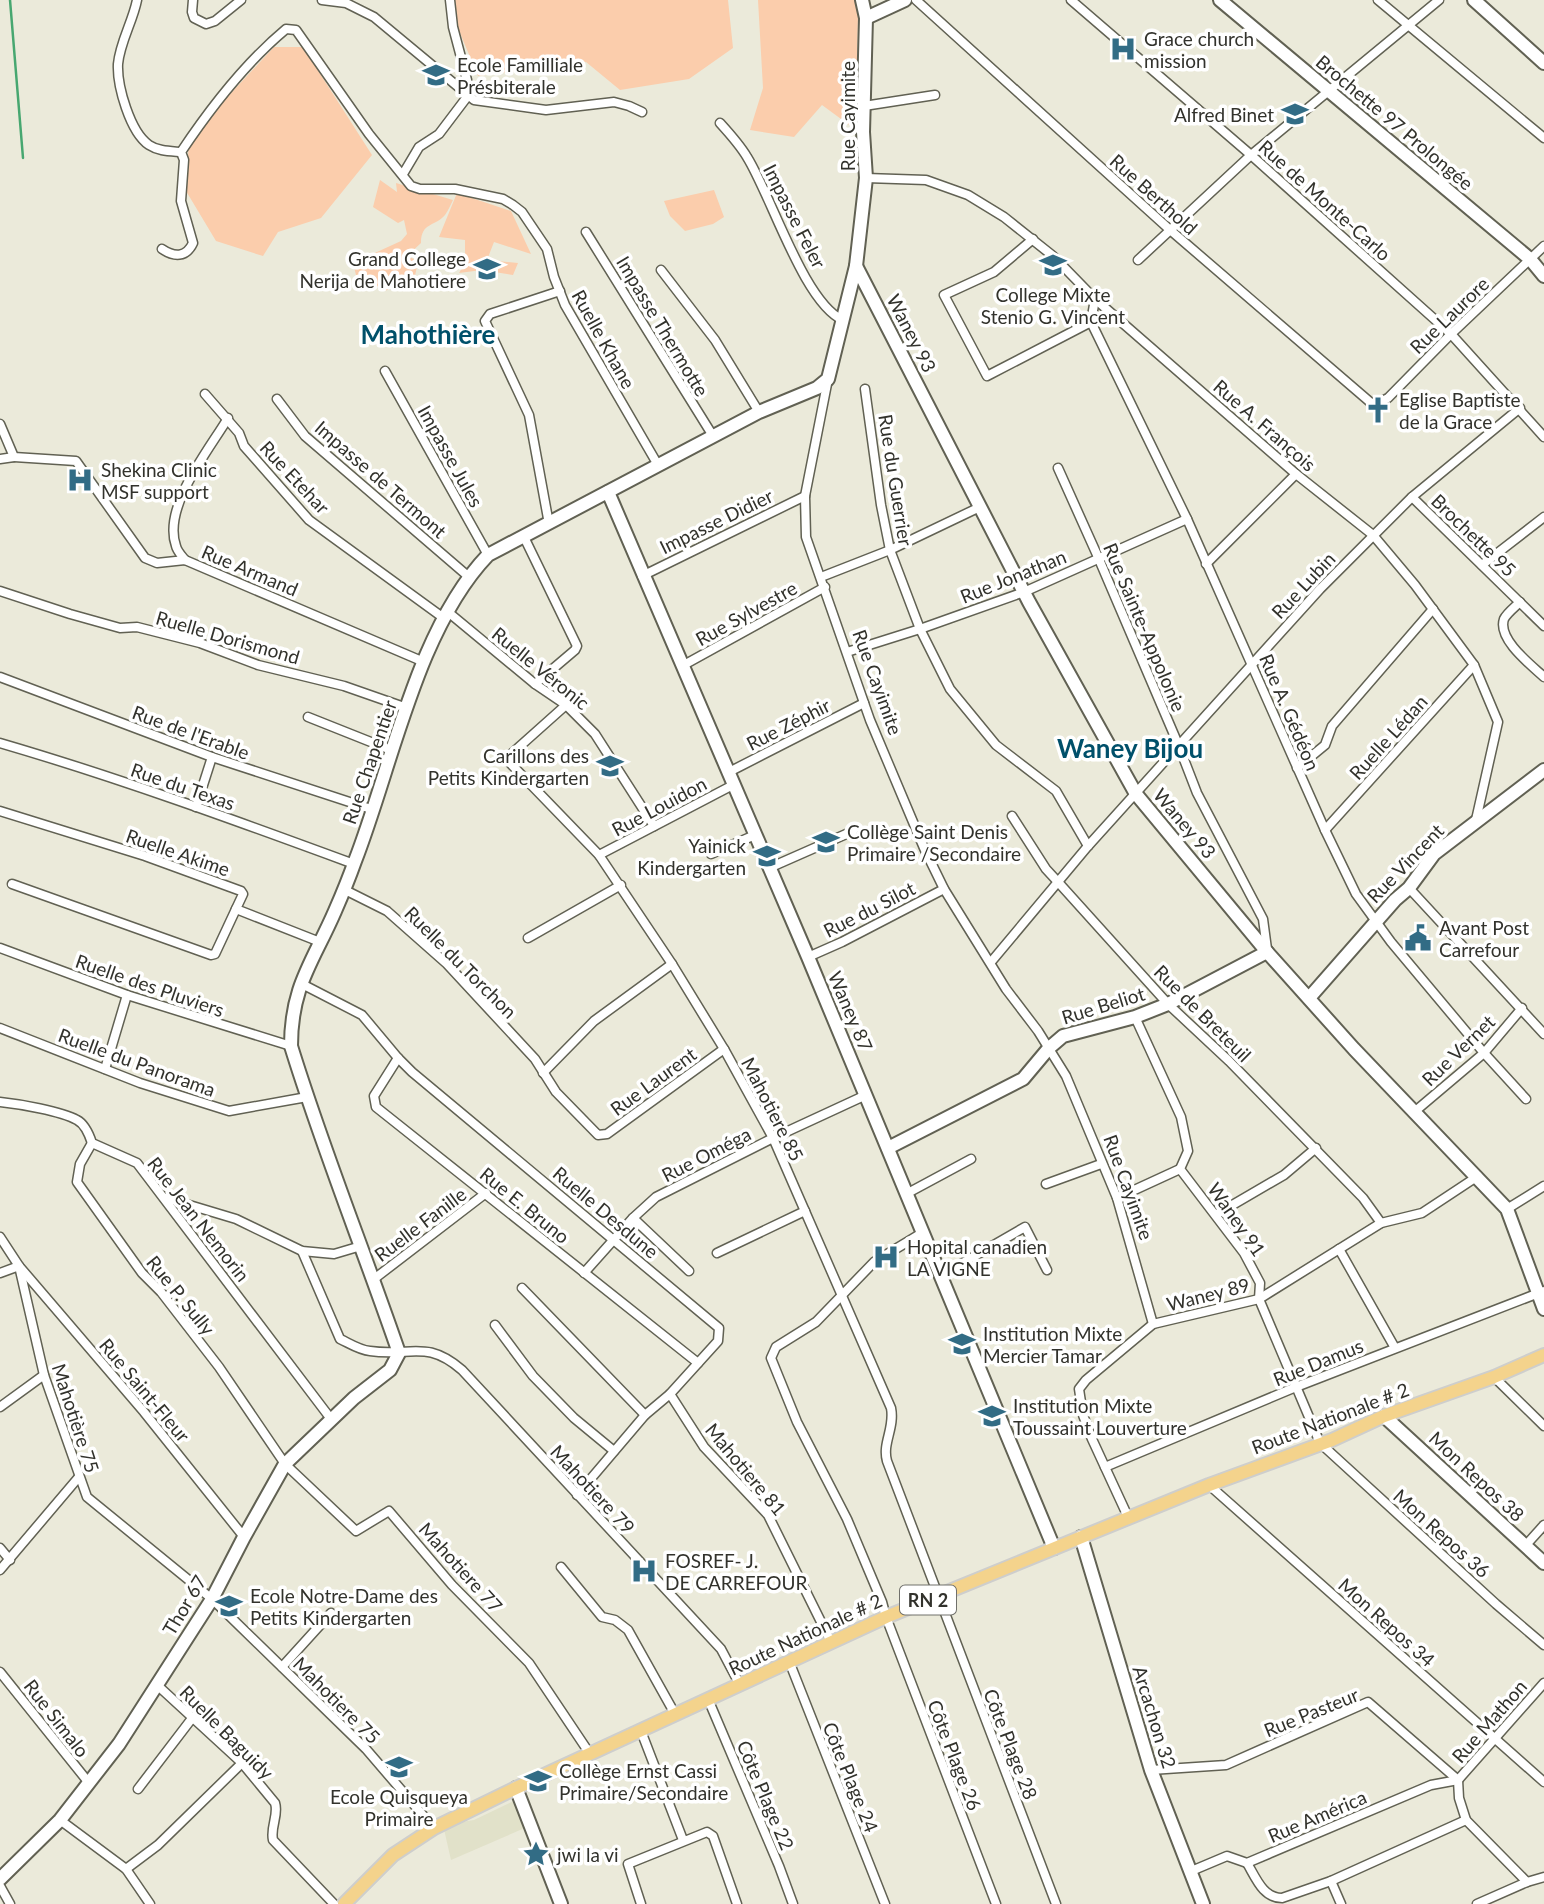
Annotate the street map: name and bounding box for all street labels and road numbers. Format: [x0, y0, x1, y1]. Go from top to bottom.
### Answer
street label: Brochette 97 Prolongée [1312, 50, 1478, 194]
street label: Rue Cayimite [836, 61, 859, 171]
street label: Rue de Monte-Carlo [1254, 135, 1396, 265]
street label: Rue Berthold [1106, 149, 1202, 239]
street label: Impasse Feler [759, 160, 831, 272]
street label: Impasse Thermotte [612, 252, 714, 400]
street label: Rue Laurore [1405, 272, 1493, 358]
street label: Ruelle Khane [567, 286, 641, 392]
street label: Waney 93 [883, 290, 941, 376]
street label: Rue A. François [1209, 374, 1321, 476]
street label: Impasse Jules [414, 401, 488, 511]
street label: Rue du Guerrier [874, 413, 918, 547]
street label: Impasse de Termont [311, 416, 452, 542]
street label: Rue Etehar [255, 436, 335, 518]
street label: Impasse Didier [656, 484, 776, 558]
street label: Brochette 95 [1427, 489, 1521, 581]
street label: Rue Armand [198, 539, 302, 601]
street label: Rue Sainte-Appolonie [1099, 539, 1191, 715]
street label: Rue Jonathan [957, 544, 1069, 608]
street label: Rue Lubin [1266, 547, 1340, 623]
street label: Rue Sylvestre [691, 576, 801, 650]
street label: Ruelle Dorismond [153, 605, 303, 669]
street label: Ruelle Véronic [488, 622, 594, 714]
street label: Rue Cayimite [848, 626, 908, 738]
street label: Rue A. Gédéon [1255, 650, 1325, 774]
street label: Ruelle Lédan [1344, 690, 1432, 784]
street label: Rue Zéphir [742, 693, 834, 755]
street label: Rue Chapentier [337, 697, 401, 827]
street label: Rue de l'Erable [129, 700, 253, 764]
street label: Rue du Texas [128, 757, 238, 815]
street label: Rue Louidon [608, 771, 710, 841]
street label: Waney 93 [1149, 783, 1221, 863]
street label: Rue Vincent [1362, 819, 1448, 907]
street label: Ruelle Akime [123, 824, 233, 880]
street label: Rue du Silot [819, 876, 919, 942]
street label: Ruelle du Torchon [400, 901, 522, 1023]
street label: Ruelle des Pluviers [73, 949, 227, 1021]
street label: Rue de Breteuil [1150, 960, 1256, 1066]
street label: Waney 87 [824, 968, 878, 1054]
street label: Rue Beliot [1059, 981, 1147, 1029]
street label: Rue Vernet [1417, 1010, 1499, 1090]
street label: Ruelle du Panorama [55, 1023, 219, 1101]
street label: Rue Laurent [606, 1042, 701, 1120]
street label: Mahotiere 85 [737, 1053, 809, 1165]
street label: Rue Oméga [658, 1122, 754, 1186]
street label: Rue Cayimite [1099, 1131, 1159, 1243]
street label: Rue Jean Nemorin [143, 1152, 255, 1286]
street label: Ruelle Desdune [549, 1161, 663, 1263]
street label: Rue E. Bruno [476, 1162, 574, 1248]
street label: Waney 91 [1203, 1178, 1271, 1260]
street label: Ruelle Fanille [370, 1182, 470, 1266]
street label: Rue P. Sully [142, 1251, 220, 1339]
street label: Waney 89 [1164, 1273, 1252, 1315]
street label: Rue Saint-Fleur [95, 1334, 195, 1447]
street label: Rue Damus [1270, 1334, 1366, 1390]
street label: Mahotière 75 [48, 1361, 104, 1475]
street label: Route Nationale # 2 [1248, 1377, 1412, 1459]
street label: Mahotiere 81 [701, 1418, 791, 1520]
street label: Mon Repos 38 [1425, 1426, 1529, 1526]
street label: Mahotiere 79 [546, 1440, 640, 1538]
street label: Mon Repos 36 [1389, 1484, 1495, 1582]
street label: Mahotiere 77 [415, 1517, 507, 1617]
street label: Thor 67 [157, 1571, 211, 1639]
street label: Mon Repos 34 [1334, 1573, 1440, 1671]
road number: RN 2 [900, 1586, 956, 1615]
street label: Route Nationale # 2 [725, 1588, 885, 1680]
street label: Mahotiere 75 [289, 1652, 385, 1748]
street label: Arcachon 32 [1129, 1663, 1181, 1771]
street label: Rue Simalo [20, 1675, 94, 1761]
street label: Rue Mathon [1447, 1675, 1531, 1767]
street label: Ruelle Baguidy [175, 1680, 279, 1784]
street label: Rue Pasteur [1260, 1683, 1362, 1741]
street label: Côte Plage 28 [979, 1685, 1043, 1803]
street label: Côte Plage 26 [923, 1696, 987, 1814]
street label: Côte Plage 24 [818, 1719, 884, 1835]
street label: Côte Plage 22 [733, 1737, 799, 1853]
street label: Rue América [1264, 1785, 1370, 1847]

